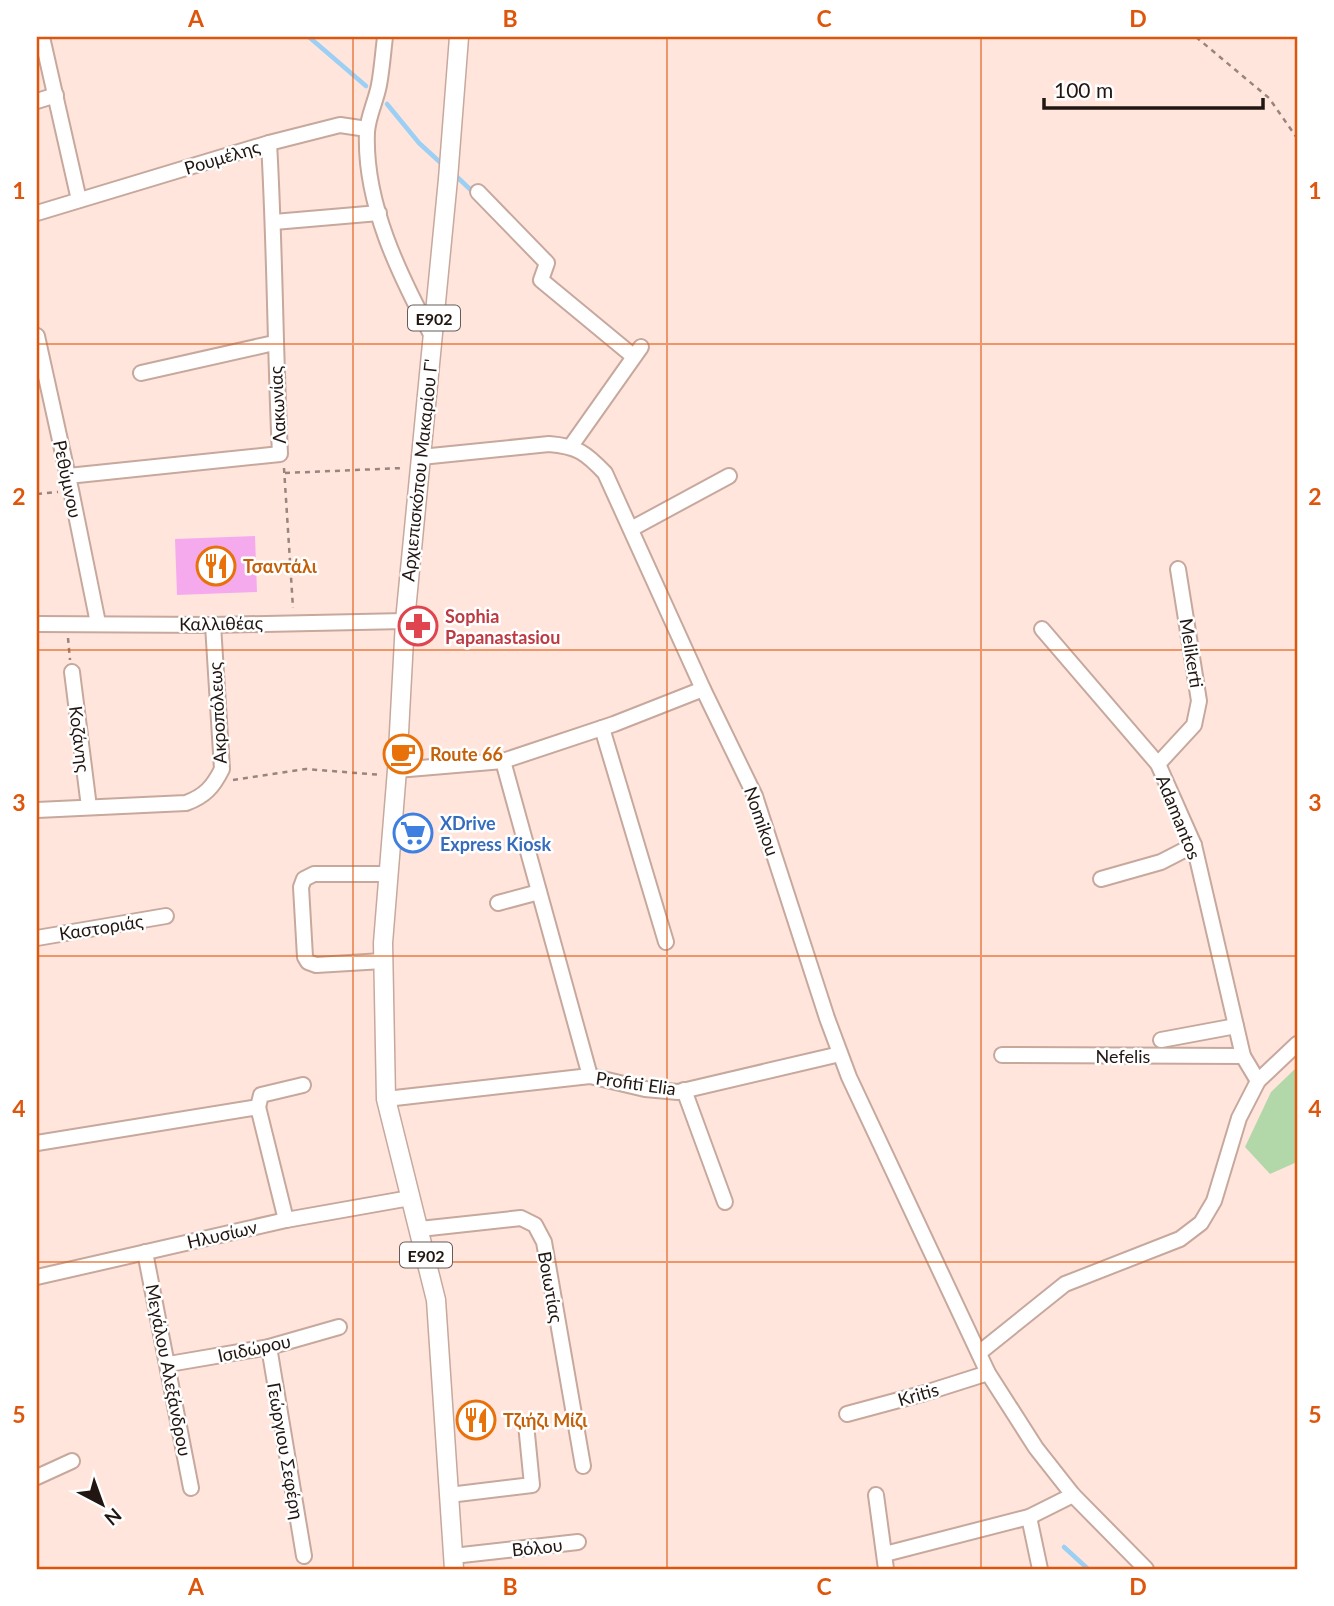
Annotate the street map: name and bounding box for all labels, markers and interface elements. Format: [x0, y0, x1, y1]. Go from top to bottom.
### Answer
text: A [187, 4, 205, 32]
text: B [502, 4, 518, 32]
text: C [816, 4, 832, 32]
text: D [1129, 4, 1147, 32]
scale bar [1044, 66, 1262, 110]
text: 100 m [1054, 77, 1113, 102]
street label: Ρουμέλης [182, 135, 263, 179]
text: 1 [12, 176, 26, 204]
text: 1 [1308, 176, 1322, 204]
road number: E902 [408, 306, 460, 330]
street label: Αρχιεπισκόπου Μακαρίου Γ' [396, 358, 442, 582]
street label: Λακωνίας [264, 365, 290, 445]
street label: Ρεθύμνου [49, 438, 87, 520]
text: 2 [12, 482, 26, 510]
text: 2 [1308, 482, 1322, 510]
restaurant icon: Τσαντάλι [195, 545, 237, 587]
place label: Τσαντάλι [243, 555, 318, 577]
pharmacy icon: Sophia Papanastasiou [397, 605, 439, 647]
place label: Sophia Papanastasiou [445, 605, 560, 648]
street label: Καλλιθέας [179, 611, 264, 635]
street label: Melikerti [1176, 617, 1208, 689]
street label: Ακροπόλεως [203, 661, 231, 764]
street label: Κοζάνης [65, 705, 95, 774]
cafe icon: Route 66 [382, 733, 424, 775]
place label: Route 66 [430, 743, 503, 765]
street label: Adamantos [1152, 772, 1206, 863]
street label: Nomikou [740, 784, 784, 858]
text: 3 [12, 788, 26, 816]
text: 3 [1308, 788, 1322, 816]
supermarket icon: XDrive Express Kiosk [392, 812, 434, 854]
place label: XDrive Express Kiosk [440, 812, 551, 855]
street label: Καστοριάς [57, 909, 145, 945]
street label: Nefelis [1096, 1045, 1151, 1067]
street label: Profiti Elia [595, 1066, 677, 1100]
text: 4 [12, 1094, 26, 1122]
text: 4 [1308, 1094, 1322, 1122]
street label: Ηλυσίων [185, 1215, 259, 1253]
road number: E902 [400, 1242, 452, 1268]
street label: Βοιωτίας [534, 1250, 568, 1325]
street label: Μεγάλου Αλεξάνδρου [141, 1282, 197, 1458]
street label: Ισιδώρου [215, 1330, 293, 1366]
street label: Kritis [895, 1378, 941, 1410]
street label: Γεώργιου Σεφέρη [263, 1381, 309, 1521]
restaurant icon: Τζιήζι Μίζι [455, 1399, 497, 1441]
text: 5 [12, 1400, 26, 1428]
text: 5 [1308, 1400, 1322, 1428]
place label: Τζιήζι Μίζι [503, 1409, 588, 1431]
north arrow [66, 1470, 136, 1540]
text: N [100, 1504, 127, 1531]
street label: Βόλου [511, 1533, 563, 1561]
text: A [187, 1572, 205, 1600]
text: B [502, 1572, 518, 1600]
text: C [816, 1572, 832, 1600]
text: D [1129, 1572, 1147, 1600]

